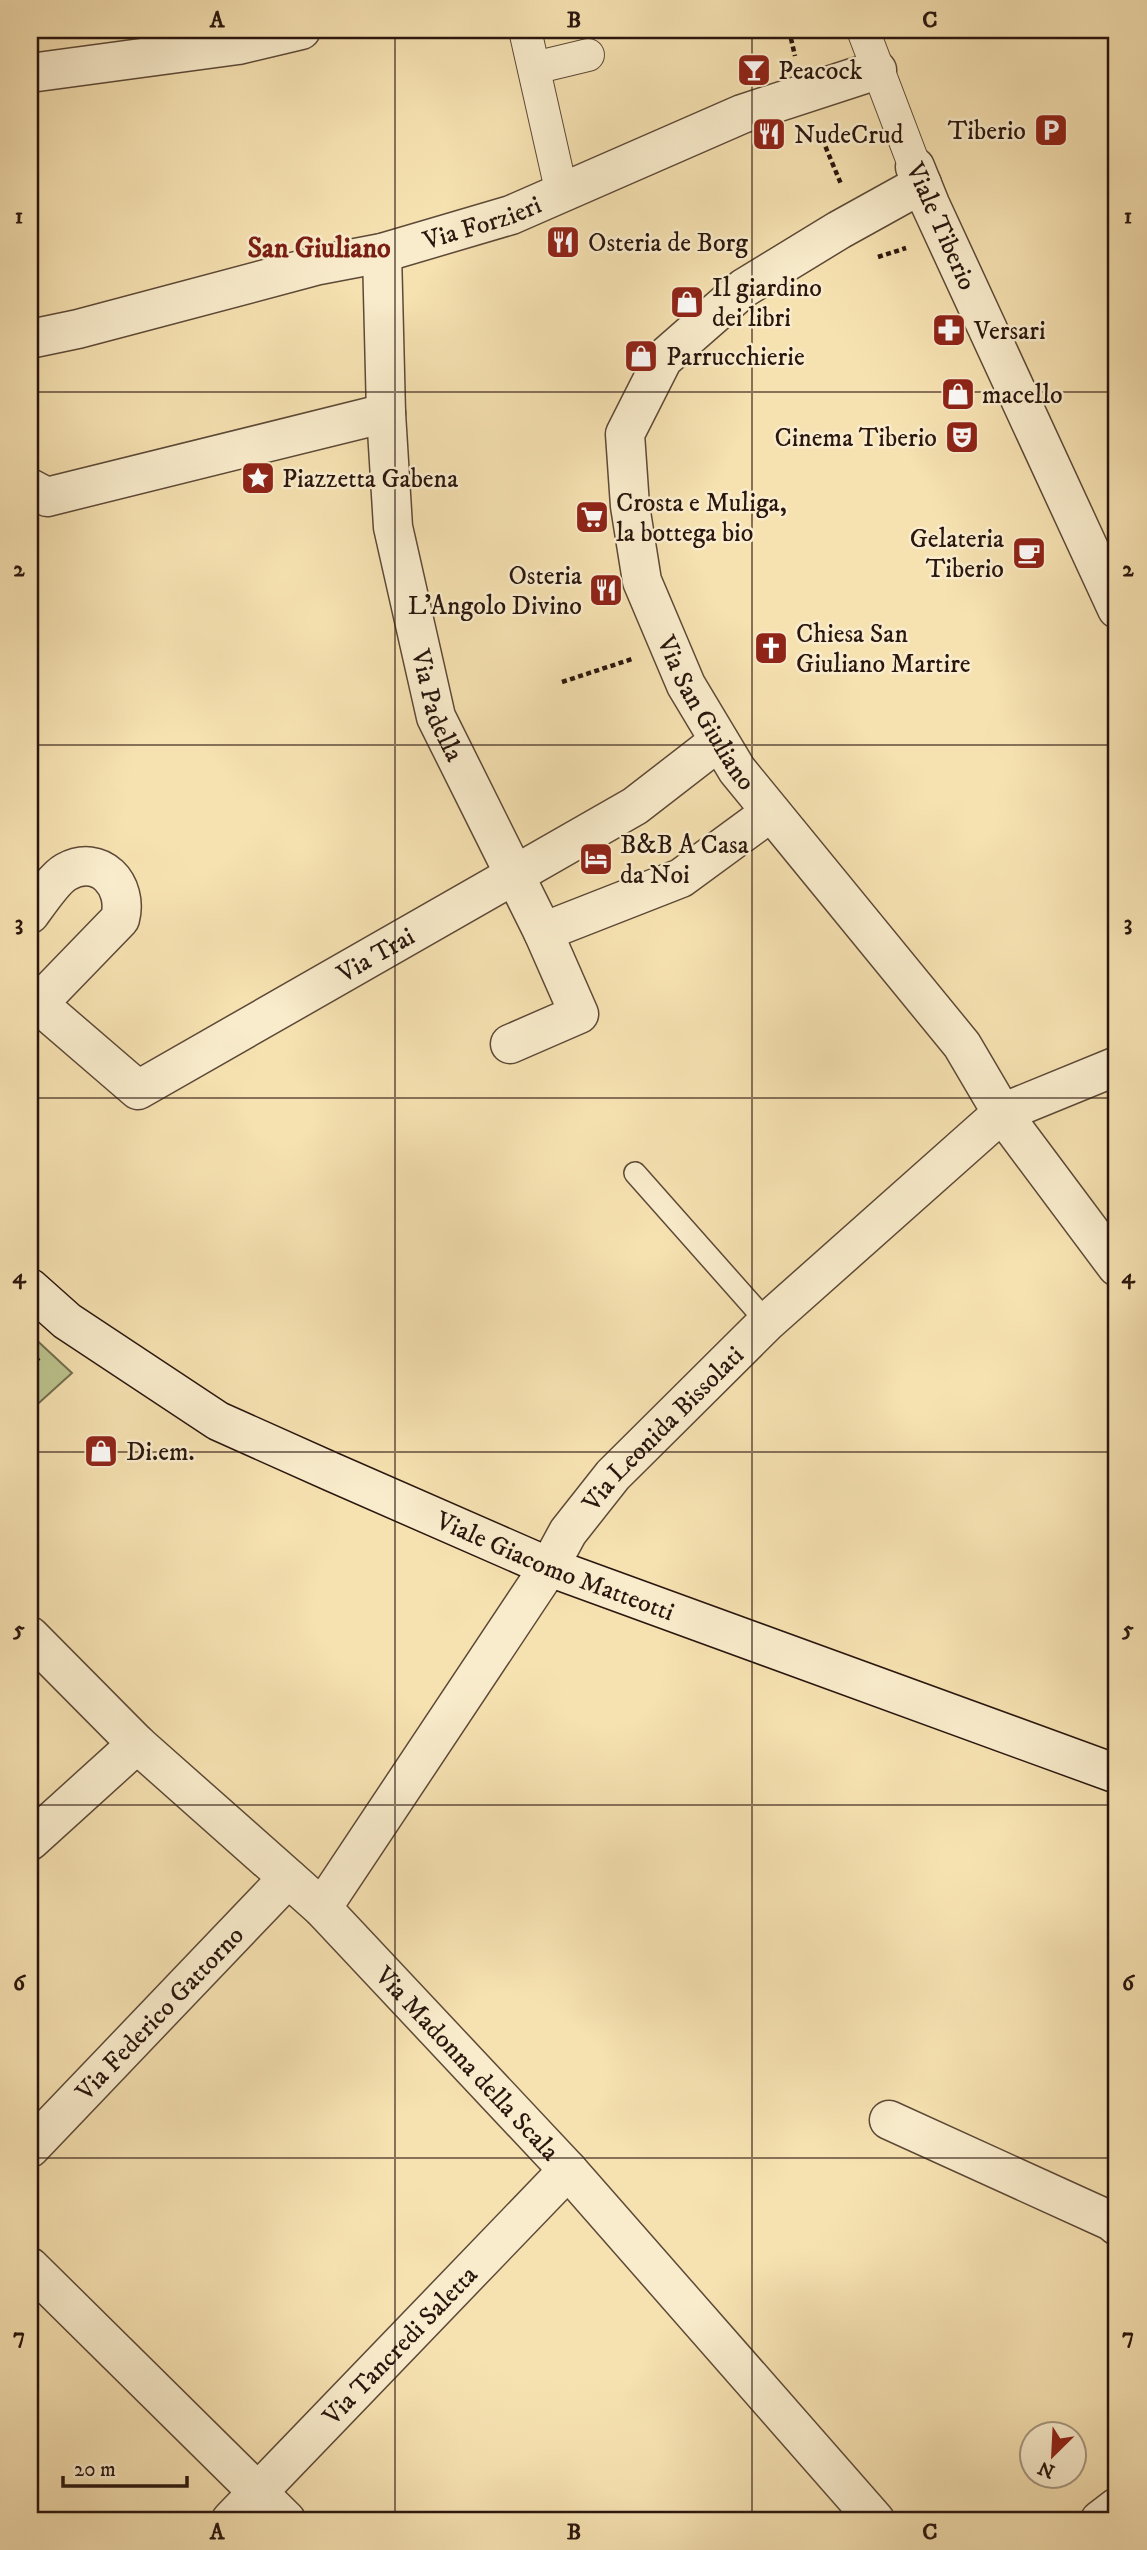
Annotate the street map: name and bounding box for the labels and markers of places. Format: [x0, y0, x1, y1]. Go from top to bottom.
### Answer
bar icon: Peacock [735, 51, 773, 89]
place label: Peacock [778, 55, 863, 88]
parking icon: Tiberio [1032, 111, 1070, 149]
restaurant icon: NudeCrud [750, 115, 788, 153]
place label: Tiberio [948, 115, 1026, 148]
place label: NudeCrud [794, 119, 903, 152]
restaurant icon: Osteria de Borg [544, 223, 582, 261]
place label: Osteria de Borg [588, 227, 748, 260]
place label: Il giardino dei libri [712, 272, 822, 335]
shop icon: Il giardino dei libri [668, 283, 706, 321]
pharmacy icon: Versari [930, 311, 968, 349]
place label: Versari [973, 315, 1046, 348]
shop icon: Parrucchierie [622, 337, 660, 375]
place label: Parrucchierie [666, 341, 805, 374]
shop icon: macello [939, 375, 977, 413]
place label: macello [982, 379, 1063, 412]
theatre icon: Cinema Tiberio [943, 418, 981, 456]
place label: Cinema Tiberio [774, 422, 937, 455]
place icon: Piazzetta Gabena [239, 459, 277, 497]
place label: Piazzetta Gabena [282, 463, 458, 496]
place label: Crosta e Muliga, la bottega bio [616, 487, 787, 550]
supermarket icon: Crosta e Muliga, la bottega bio [573, 498, 611, 536]
place label: Gelateria Tiberio [910, 523, 1004, 586]
cafe icon: Gelateria Tiberio [1010, 534, 1048, 572]
place label: Osteria L’Angolo Divino [408, 560, 582, 623]
restaurant icon: Osteria L’Angolo Divino [587, 571, 625, 609]
place label: Chiesa San Giuliano Martire [796, 618, 971, 681]
church icon: Chiesa San Giuliano Martire [752, 629, 790, 667]
place label: B&B A Casa da Noi [620, 829, 749, 892]
hotel icon: B&B A Casa da Noi [577, 840, 615, 878]
shop icon: Di.em. [82, 1432, 120, 1470]
place label: Di.em. [126, 1436, 195, 1469]

